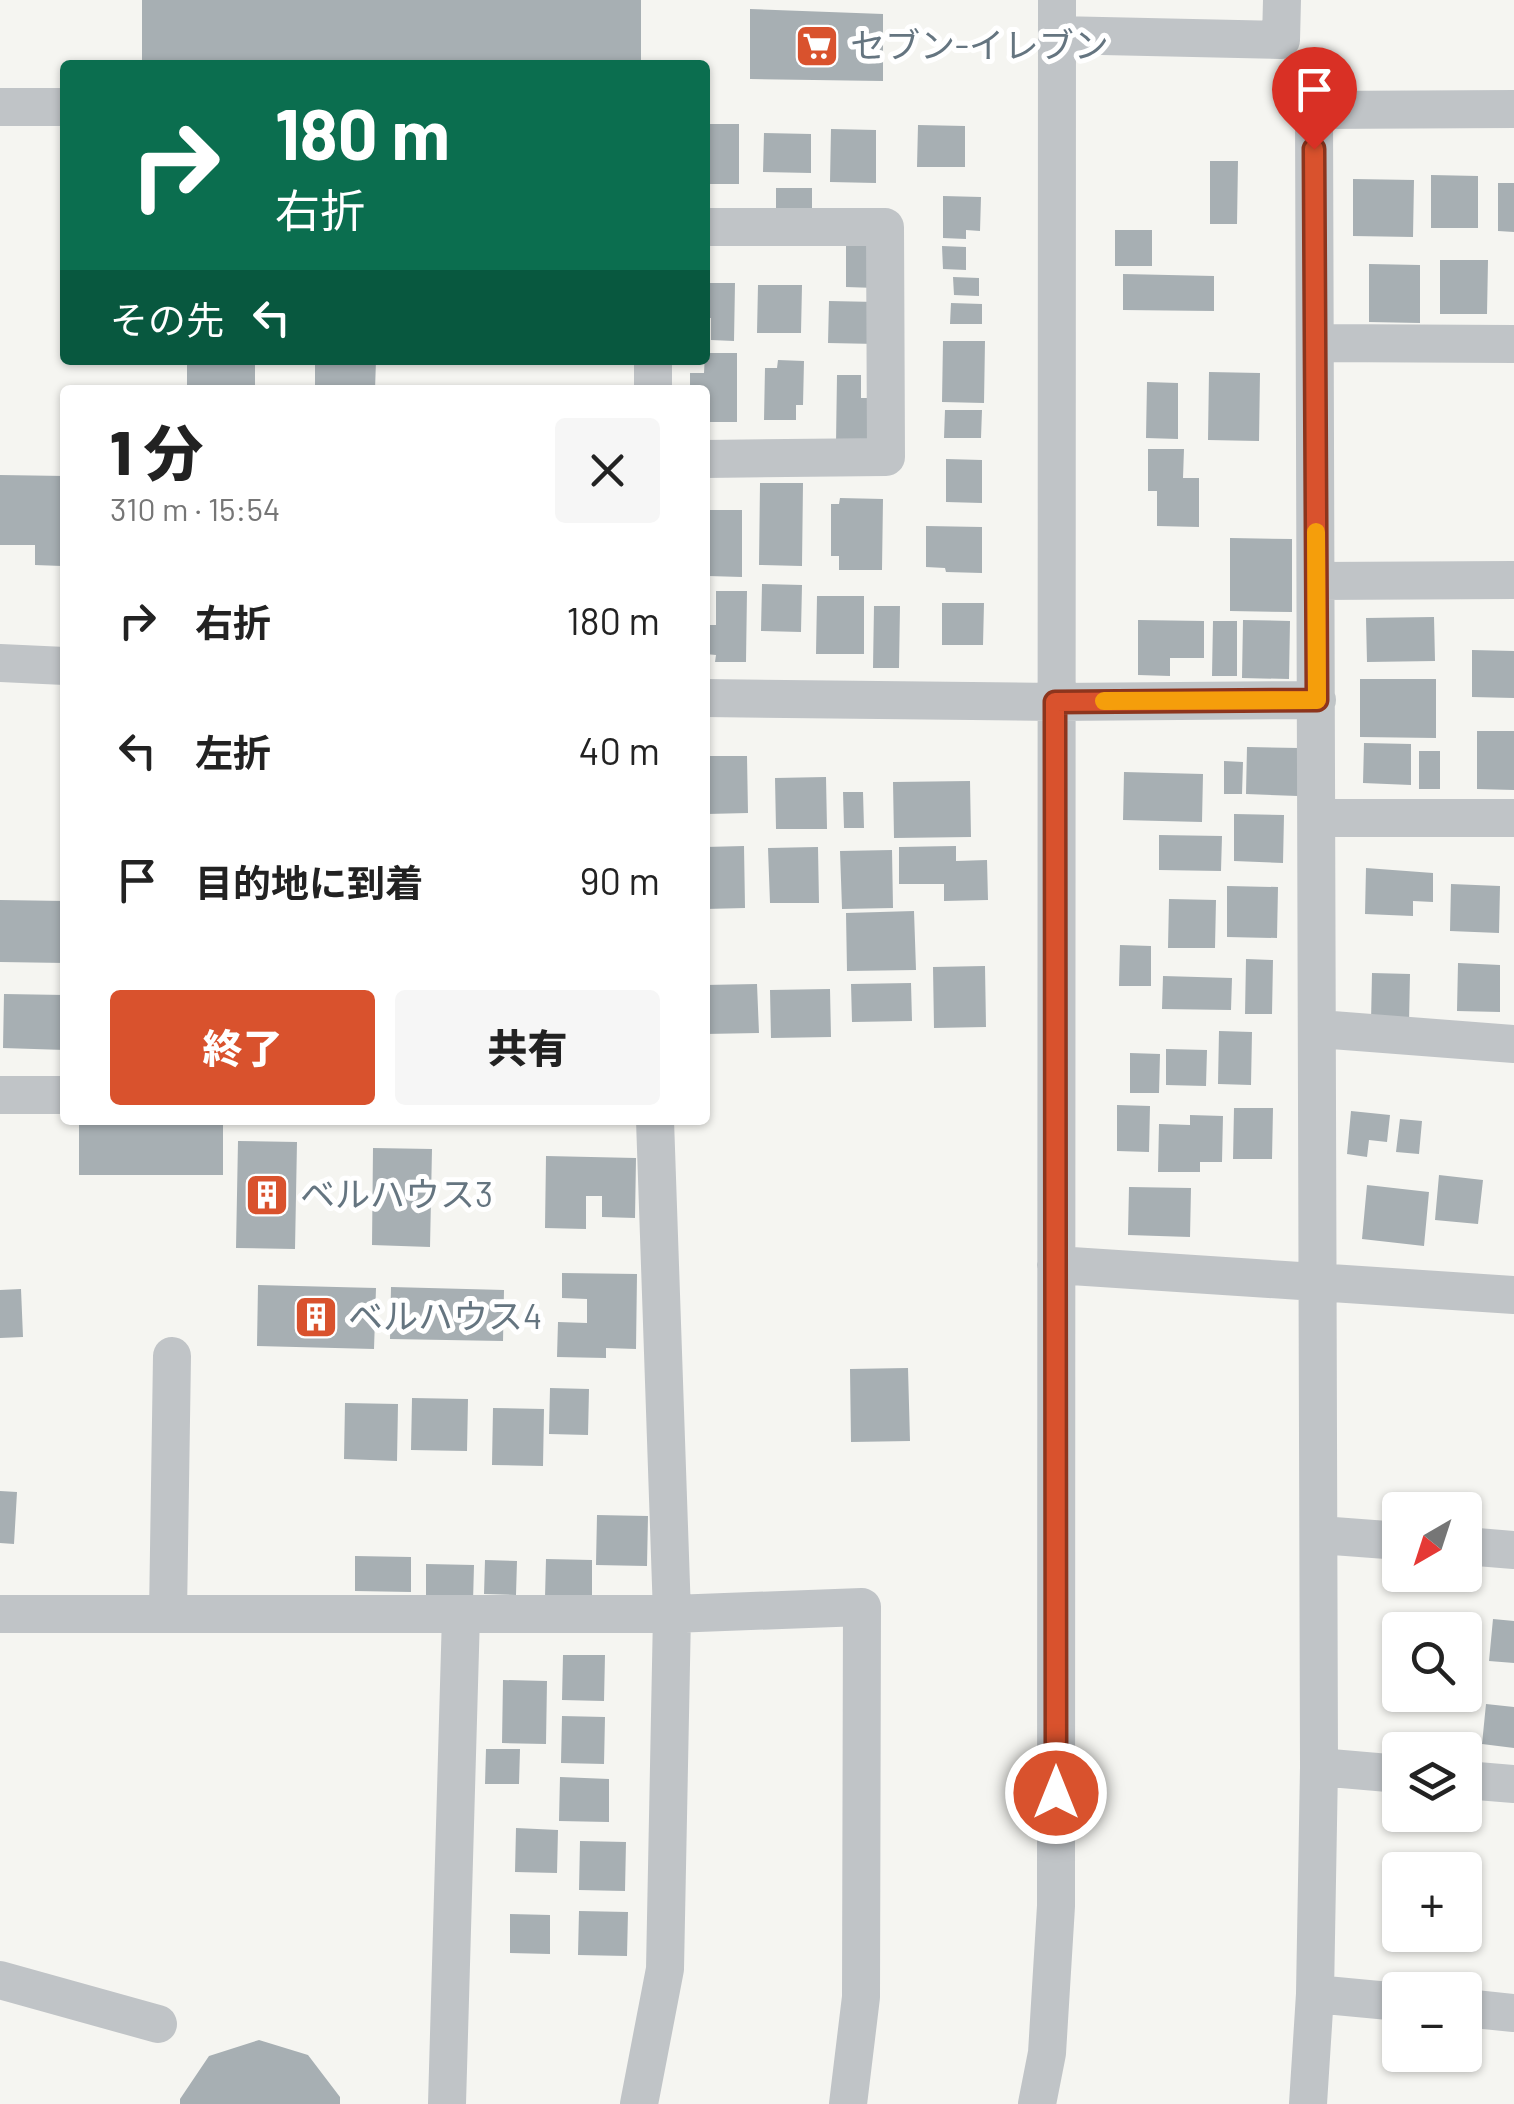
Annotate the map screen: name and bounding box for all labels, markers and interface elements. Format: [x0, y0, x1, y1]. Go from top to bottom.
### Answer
supermarket icon: セブン-イレブン [794, 23, 840, 69]
place label: セブン-イレブン [850, 23, 1109, 65]
pin [1272, 47, 1357, 150]
icon: arrive [1287, 62, 1342, 117]
text: 180 m [275, 90, 450, 174]
icon: right [110, 100, 240, 230]
text: 右折 [275, 182, 365, 236]
icon: left [244, 290, 299, 345]
text: その先 [110, 296, 224, 342]
text: 1 分 [110, 415, 203, 487]
button: close [555, 418, 660, 523]
text: 310 m · 15:54 [110, 489, 281, 527]
icon: right [110, 593, 165, 648]
text: 180 m [566, 597, 660, 643]
text: 右折 [195, 599, 271, 645]
icon: left [110, 723, 165, 778]
text: 40 m [579, 727, 660, 773]
text: 左折 [195, 729, 271, 775]
icon: arrive [110, 853, 165, 908]
text: 90 m [580, 857, 660, 903]
text: 目的地に到着 [195, 859, 423, 905]
button: 終了 [110, 990, 375, 1105]
button: 共有 [395, 990, 660, 1105]
building icon: ベルハウス3 [244, 1172, 290, 1218]
place label: ベルハウス3 [300, 1172, 493, 1214]
building icon: ベルハウス4 [293, 1294, 339, 1340]
place label: ベルハウス4 [348, 1294, 542, 1336]
north arrow [1382, 1492, 1482, 1592]
map controls [1382, 1492, 1482, 2072]
button: search [1382, 1612, 1482, 1712]
button: layers [1382, 1732, 1482, 1832]
position arrow [1004, 1741, 1108, 1845]
button: + [1382, 1852, 1482, 1952]
button: − [1382, 1972, 1482, 2072]

